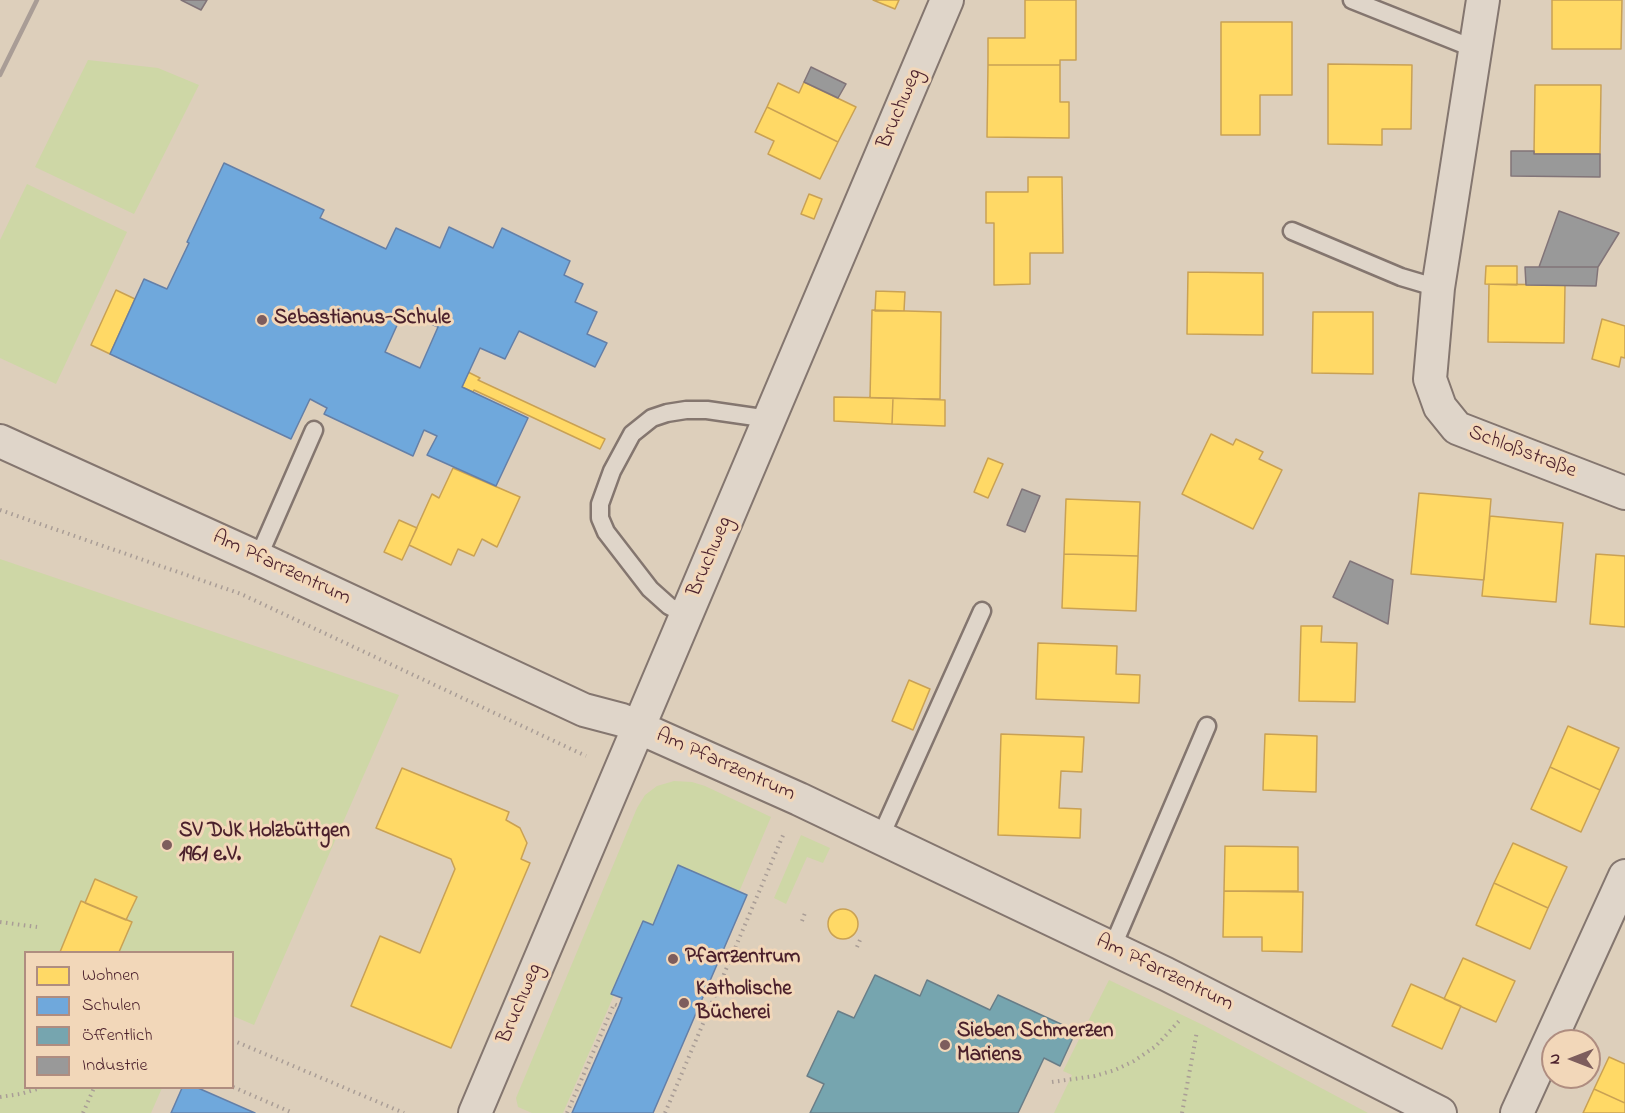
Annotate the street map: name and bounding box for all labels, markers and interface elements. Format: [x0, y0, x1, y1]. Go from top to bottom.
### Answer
street label: Bruchweg [873, 65, 929, 153]
place label: Sebastianus-Schule [274, 307, 451, 333]
marker: Sebastianus-Schule [255, 313, 269, 327]
street label: Schloßstraße [1464, 421, 1580, 485]
street label: Bruchweg [683, 513, 739, 601]
street label: Am Pfarrzentrum [208, 526, 354, 612]
street label: Am Pfarrzentrum [651, 724, 799, 808]
place label: SV DJK Holzbüttgen 1961 e.V. [179, 820, 350, 870]
marker: SV DJK Holzbüttgen 1961 e.V. [160, 838, 174, 852]
street label: Am Pfarrzentrum [1091, 930, 1237, 1018]
place label: Pfarrzentrum [685, 946, 800, 972]
legend [24, 951, 234, 1089]
marker: Pfarrzentrum [666, 952, 680, 966]
street label: Bruchweg [493, 960, 549, 1048]
text: Wohnen [82, 963, 139, 989]
place label: Katholische Bücherei [696, 978, 792, 1028]
text: Schulen [82, 993, 140, 1019]
marker: Katholische Bücherei [677, 996, 691, 1010]
place label: Sieben Schmerzen Mariens [957, 1020, 1113, 1070]
text: Öffentlich [82, 1023, 153, 1049]
north arrow [1541, 1029, 1601, 1089]
marker: Sieben Schmerzen Mariens [938, 1038, 952, 1052]
text: Industrie [82, 1053, 148, 1079]
text: N [1543, 1054, 1567, 1064]

